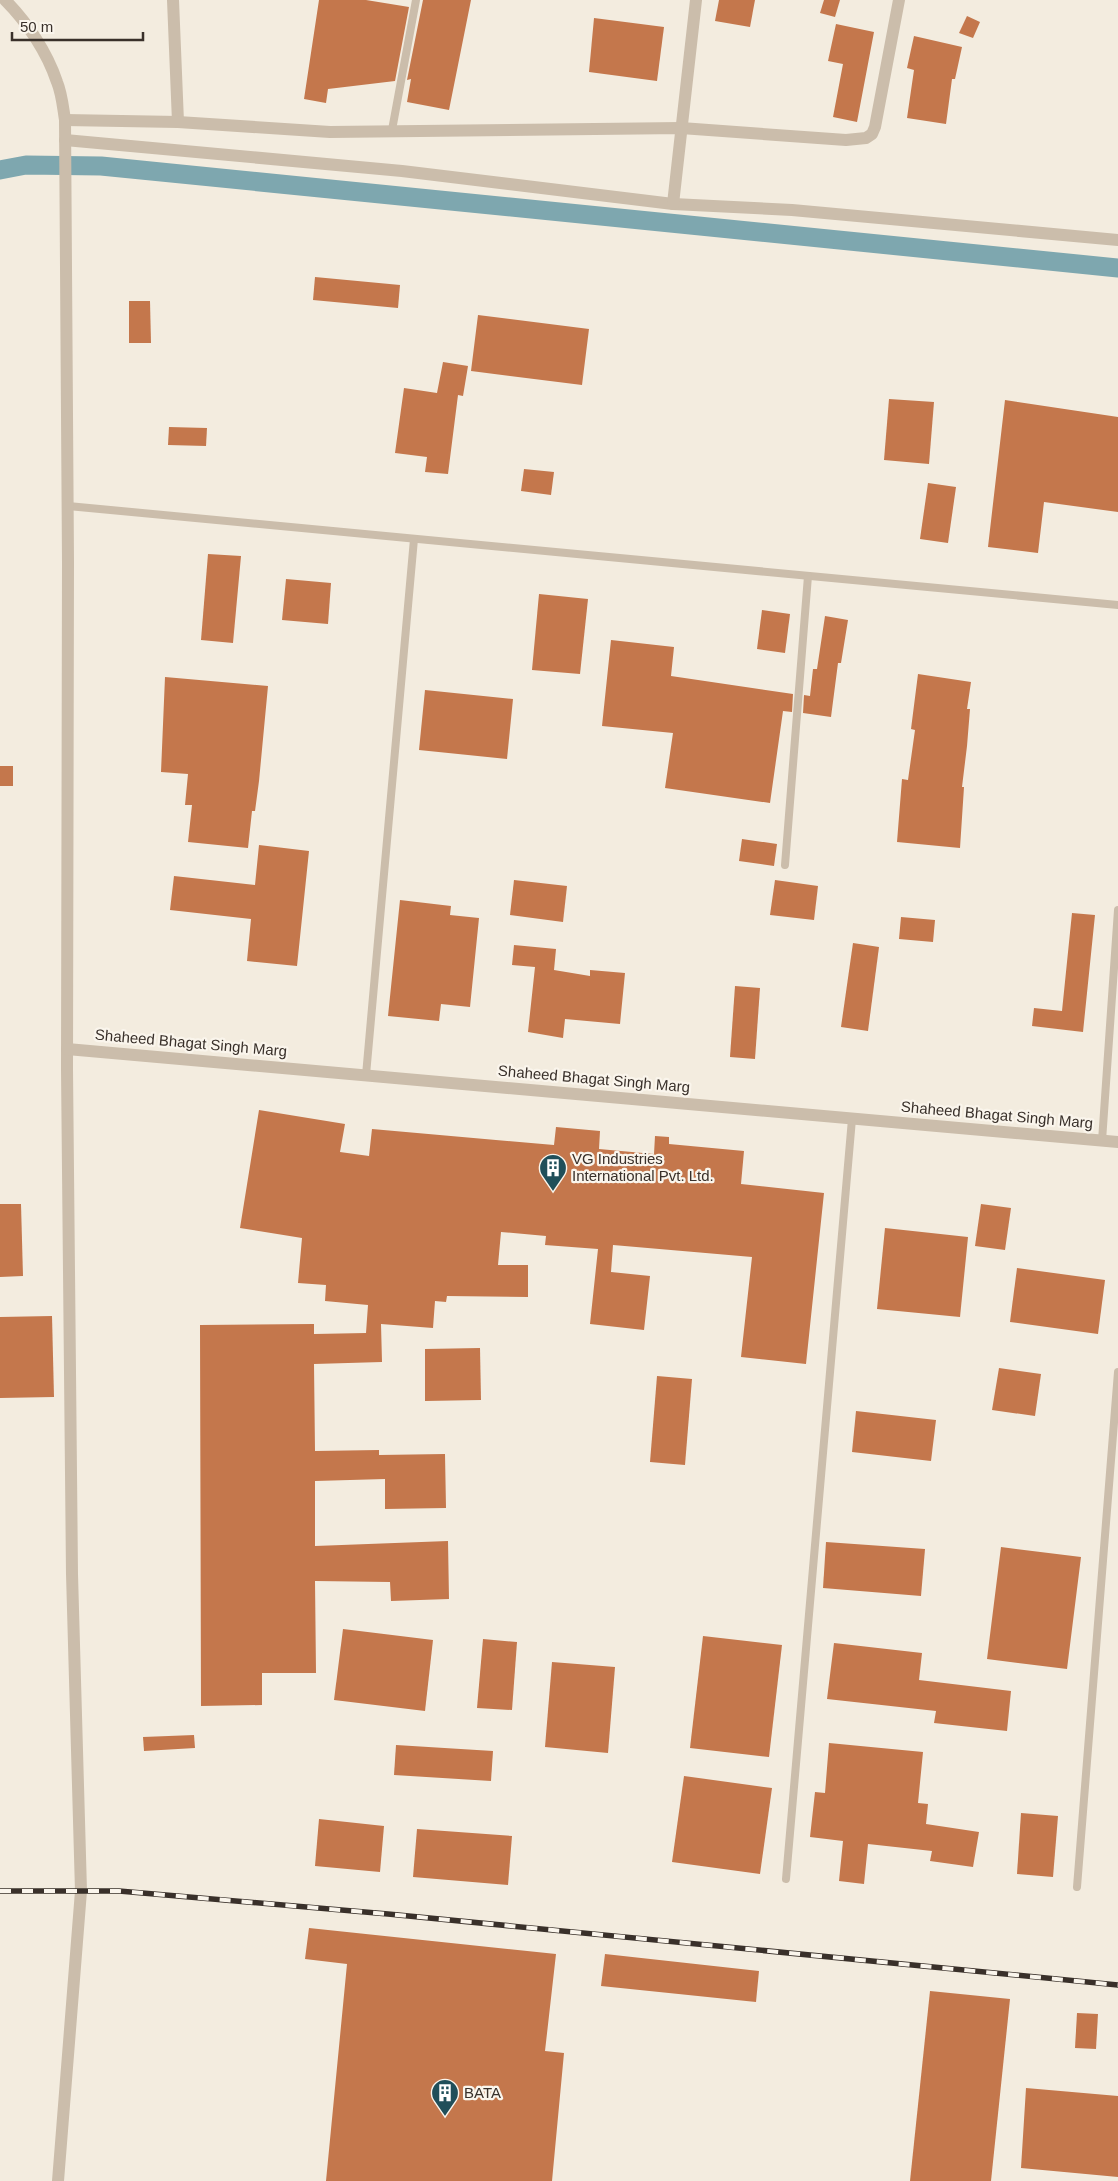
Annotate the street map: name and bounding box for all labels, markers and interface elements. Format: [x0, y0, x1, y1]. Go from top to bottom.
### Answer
scale bar [12, 10, 144, 42]
text: 50 m [20, 18, 53, 35]
street label: Shaheed Bhagat Singh Marg [94, 1026, 288, 1059]
street label: Shaheed Bhagat Singh Marg [497, 1062, 691, 1095]
street label: Shaheed Bhagat Singh Marg [900, 1098, 1094, 1131]
place label: VG Industries International Pvt. Ltd. [572, 1150, 714, 1184]
building icon: VG Industries International Pvt. Ltd. [538, 1153, 568, 1192]
building icon: BATA [430, 2078, 460, 2117]
place label: BATA [464, 2084, 501, 2101]

